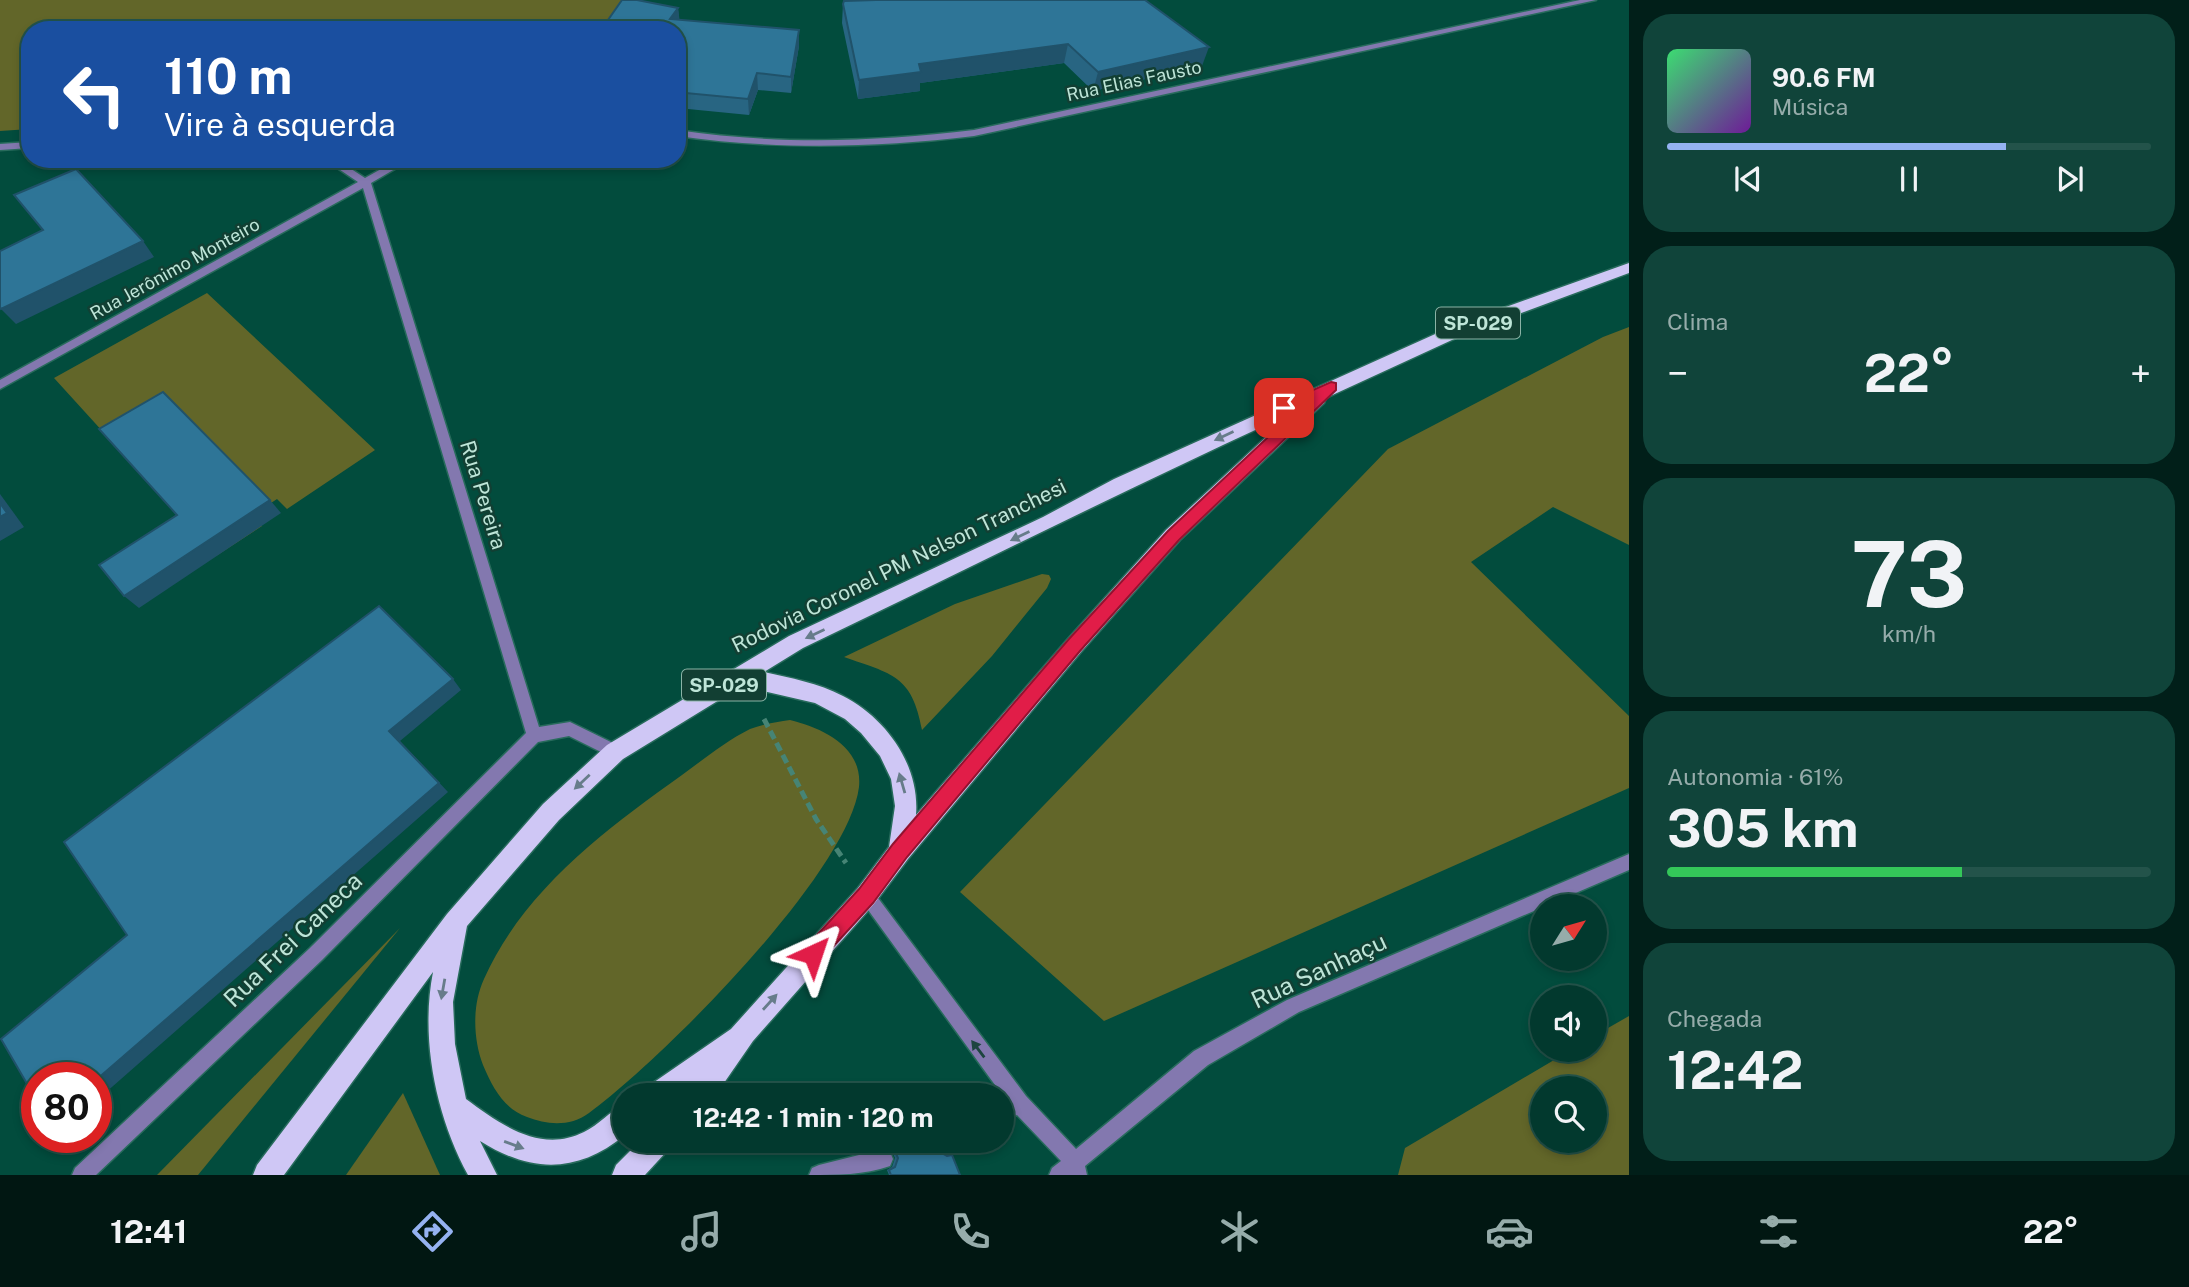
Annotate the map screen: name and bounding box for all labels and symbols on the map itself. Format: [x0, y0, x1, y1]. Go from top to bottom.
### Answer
street label: Rua Elias Fausto [1064, 56, 1203, 105]
street label: Rua Jerônimo Monteiro [86, 213, 263, 324]
road number: SP-029 [1436, 308, 1520, 338]
pin [1254, 378, 1314, 438]
one-way arrow [1214, 431, 1235, 442]
street label: Rua Pereira [455, 437, 512, 552]
street label: Rodovia Coronel PM Nelson Tranchesi [728, 473, 1070, 658]
one-way arrow [1010, 530, 1030, 542]
one-way arrow [805, 628, 825, 640]
road number: SP-029 [682, 670, 766, 700]
one-way arrow [897, 773, 907, 794]
one-way arrow [574, 774, 591, 790]
street label: Rua Frei Caneca [217, 866, 367, 1012]
north arrow [1530, 894, 1606, 971]
position arrow [776, 917, 850, 991]
street label: Rua Sanhaçu [1246, 927, 1391, 1014]
one-way arrow [438, 978, 449, 1000]
one-way arrow [762, 993, 778, 1011]
one-way arrow [970, 1040, 985, 1058]
speed limit sign: 80 [21, 1062, 112, 1153]
one-way arrow [504, 1140, 525, 1151]

